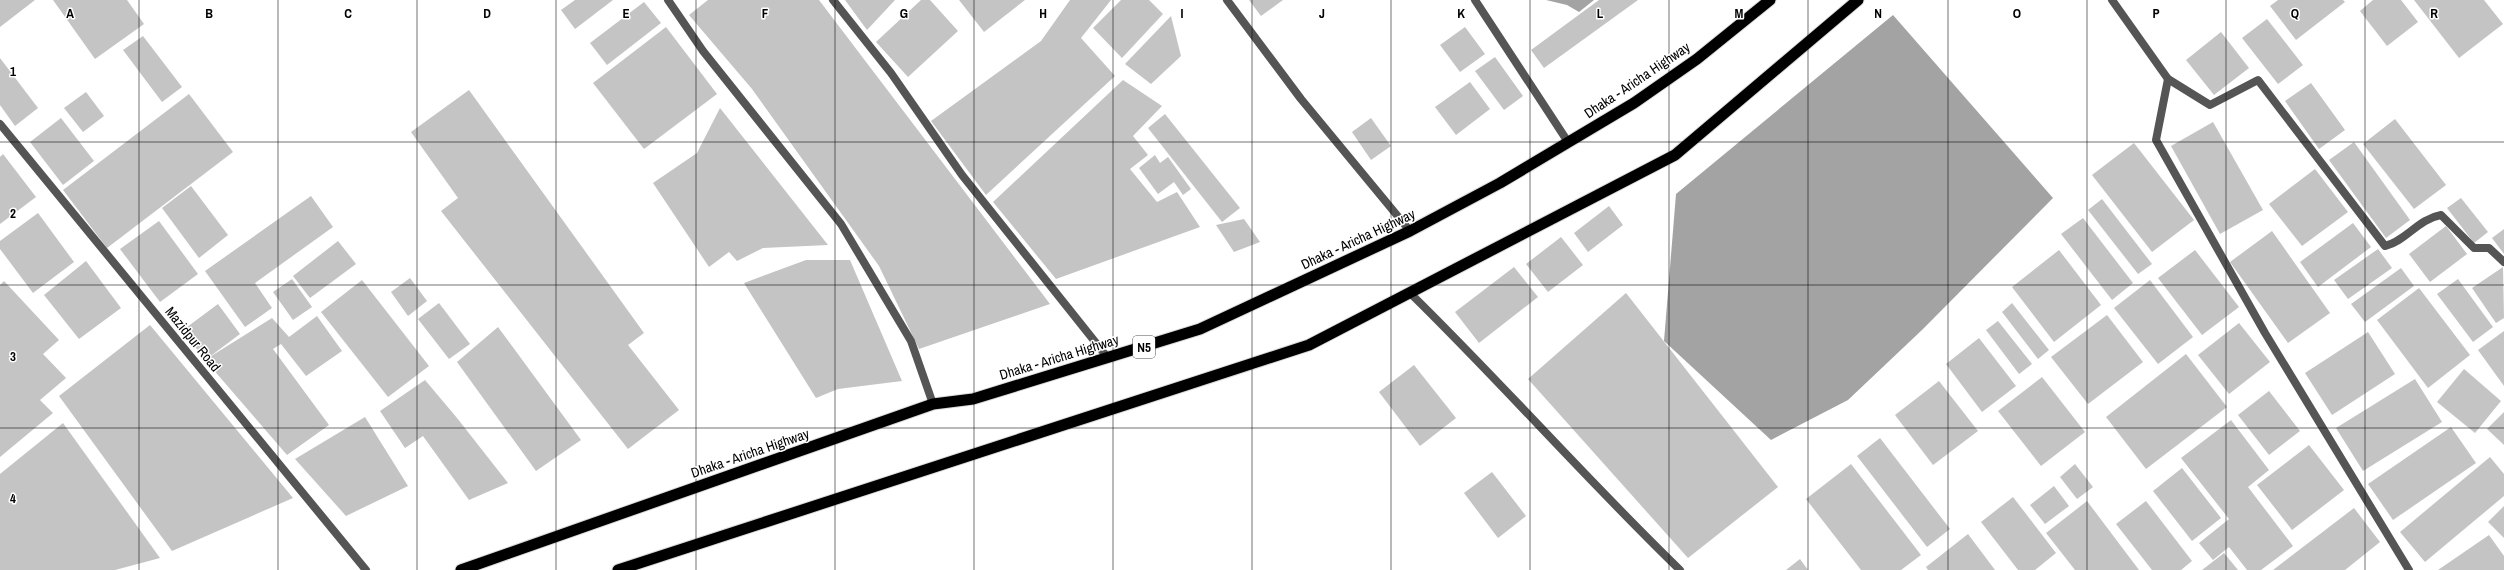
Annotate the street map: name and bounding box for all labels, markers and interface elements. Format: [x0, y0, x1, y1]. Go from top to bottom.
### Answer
text: A [66, 5, 74, 22]
text: B [205, 5, 213, 22]
text: C [344, 5, 352, 22]
text: D [483, 5, 491, 22]
text: E [622, 5, 630, 22]
text: F [762, 5, 769, 22]
text: G [900, 5, 908, 22]
text: H [1039, 5, 1047, 22]
text: I [1181, 5, 1184, 22]
text: J [1319, 5, 1325, 22]
text: K [1457, 5, 1465, 22]
text: L [1597, 5, 1604, 22]
text: M [1735, 5, 1744, 22]
text: N [1874, 5, 1882, 22]
text: O [2013, 5, 2021, 22]
text: P [2152, 5, 2160, 22]
text: Q [2291, 5, 2299, 22]
text: R [2430, 5, 2438, 22]
street label: Dhaka - Aricha Highway [1581, 38, 1694, 122]
text: 1 [10, 63, 16, 80]
text: 2 [10, 205, 16, 222]
street label: Dhaka - Aricha Highway [1298, 205, 1418, 273]
street label: Mazidpur Road [161, 303, 225, 375]
street label: Dhaka - Aricha Highway [997, 330, 1121, 384]
road number: N5 [1133, 336, 1155, 358]
text: 3 [10, 348, 16, 365]
street label: Dhaka - Aricha Highway [689, 424, 812, 482]
text: 4 [10, 490, 16, 507]

